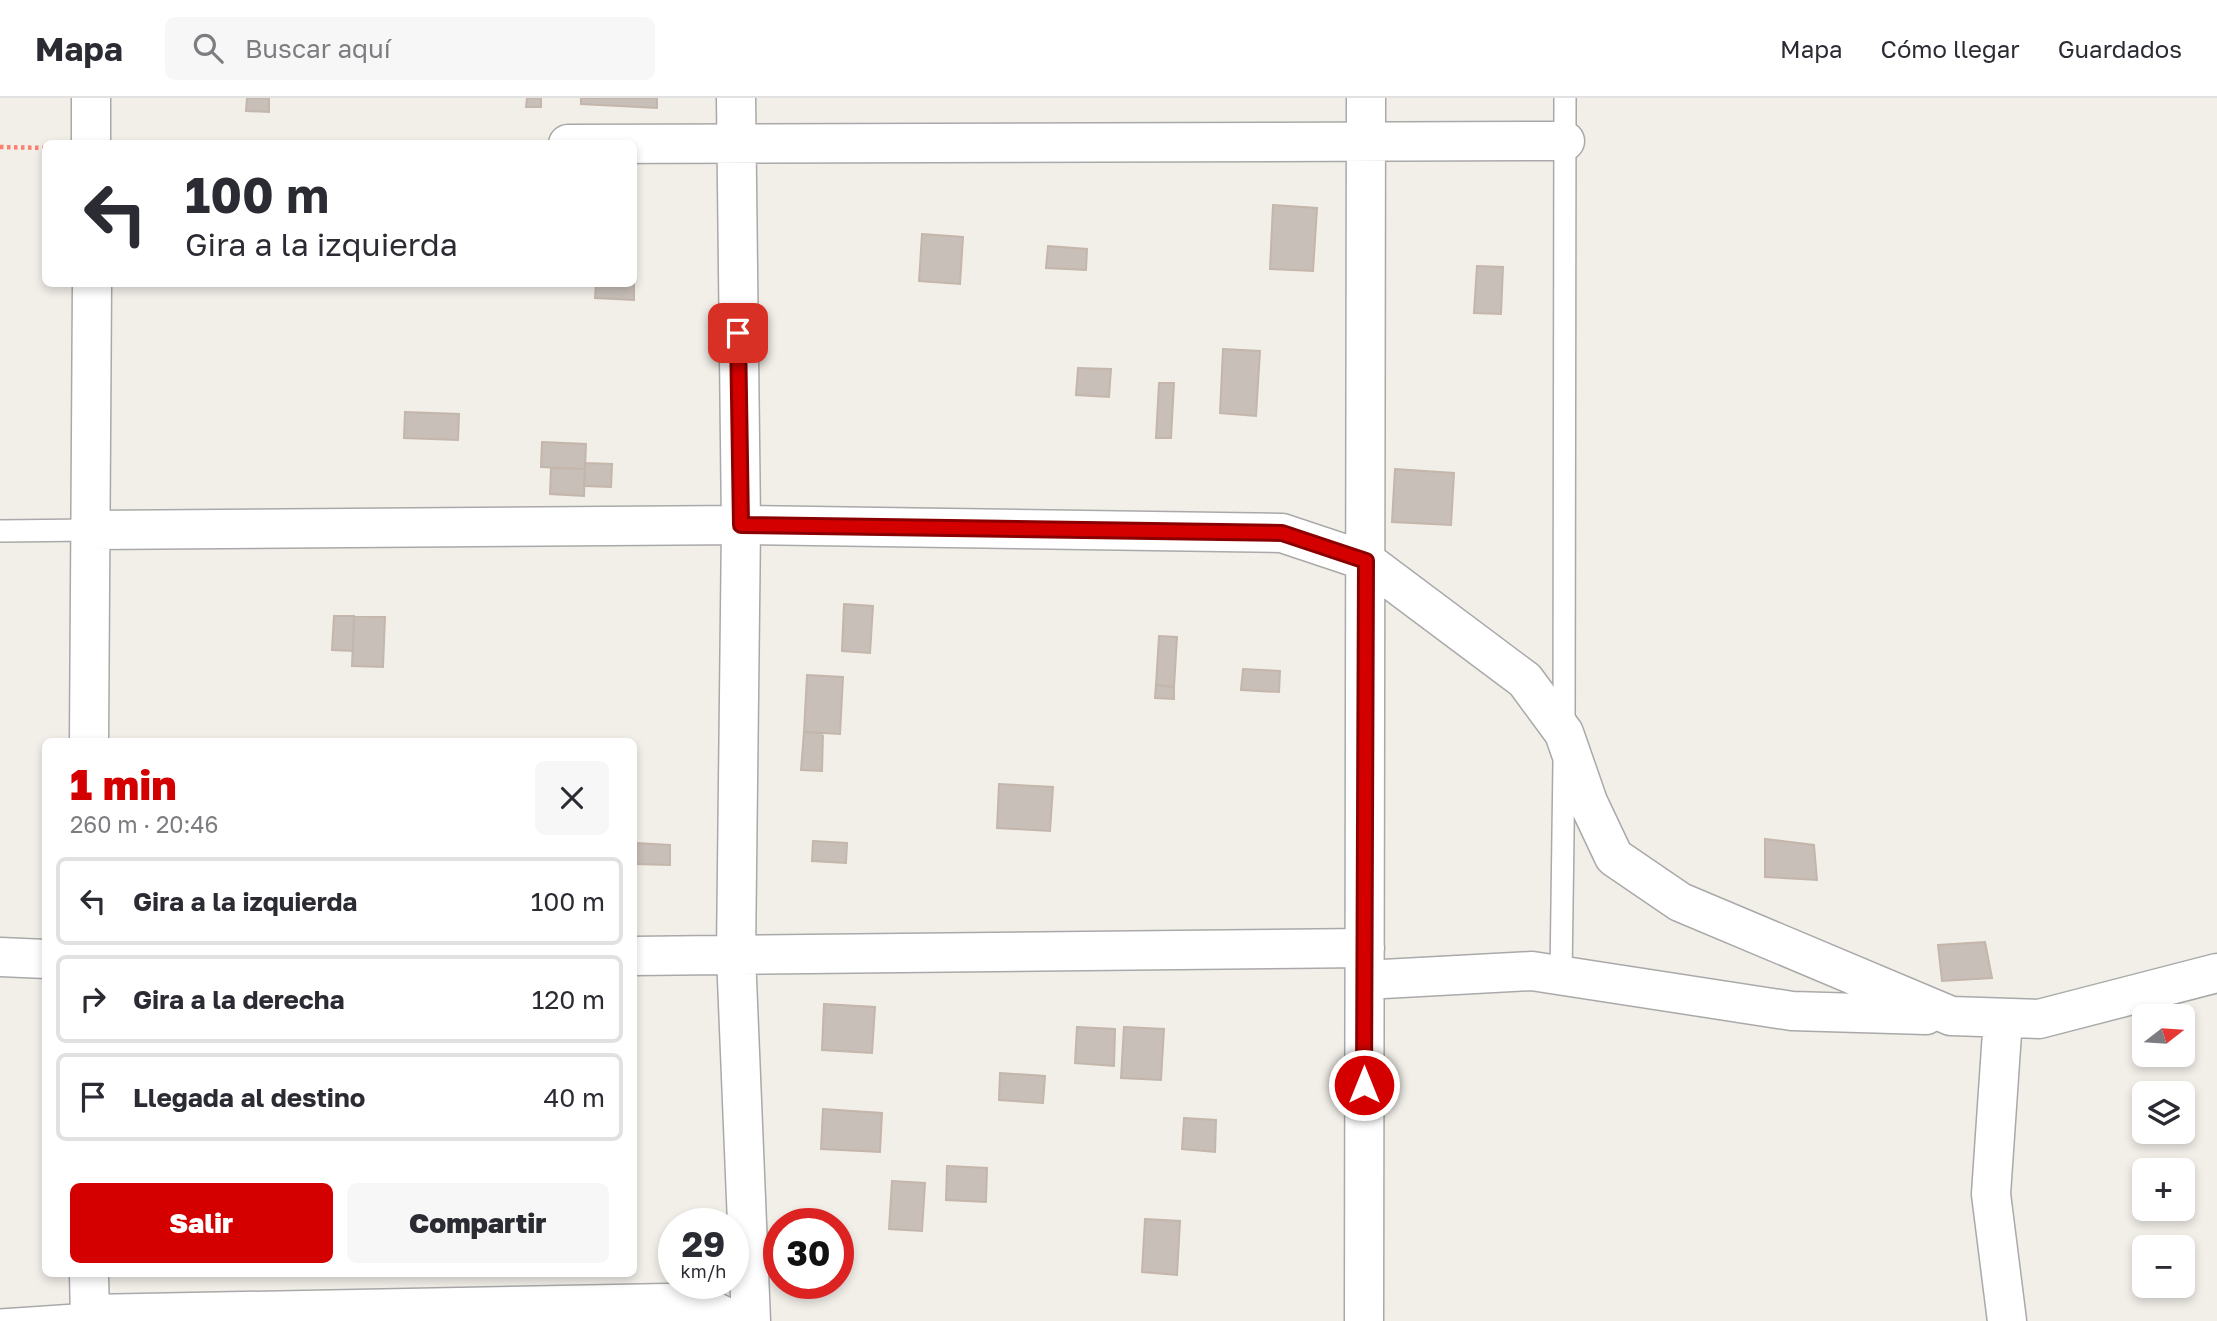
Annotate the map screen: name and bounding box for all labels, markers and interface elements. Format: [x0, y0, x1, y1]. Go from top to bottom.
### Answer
search box [165, 17, 655, 80]
text: Mapa [35, 29, 123, 68]
icon: search [189, 29, 227, 67]
text: Buscar aquí [245, 33, 391, 64]
text: Mapa [1780, 34, 1843, 63]
text: Cómo llegar [1881, 34, 2020, 63]
text: Guardados [2058, 34, 2182, 63]
text: 100 m [185, 165, 329, 224]
icon: left [70, 168, 161, 259]
text: Gira a la izquierda [185, 225, 458, 263]
pin [708, 303, 768, 363]
icon: arrive [719, 314, 757, 352]
text: 1 min [70, 759, 177, 809]
button: close [535, 761, 609, 835]
text: 260 m · 20:46 [70, 810, 218, 838]
icon: left [74, 882, 112, 920]
text: Gira a la izquierda [133, 886, 357, 917]
text: 100 m [531, 886, 605, 917]
icon: right [74, 980, 112, 1018]
text: Gira a la derecha [133, 984, 345, 1015]
text: 120 m [532, 984, 605, 1015]
north arrow [2132, 1004, 2194, 1068]
map controls [2132, 1004, 2195, 1298]
position arrow [1327, 1048, 1401, 1122]
icon: arrive [74, 1078, 112, 1116]
button: layers [2132, 1081, 2195, 1144]
text: Llegada al destino [133, 1082, 365, 1113]
text: 40 m [544, 1082, 605, 1113]
button: + [2132, 1158, 2195, 1221]
button: Salir [70, 1183, 333, 1263]
button: Compartir [347, 1183, 609, 1263]
speed limit sign: 30 [763, 1208, 854, 1299]
text: 29 [682, 1223, 725, 1265]
button: − [2132, 1235, 2195, 1298]
text: km/h [681, 1260, 726, 1282]

